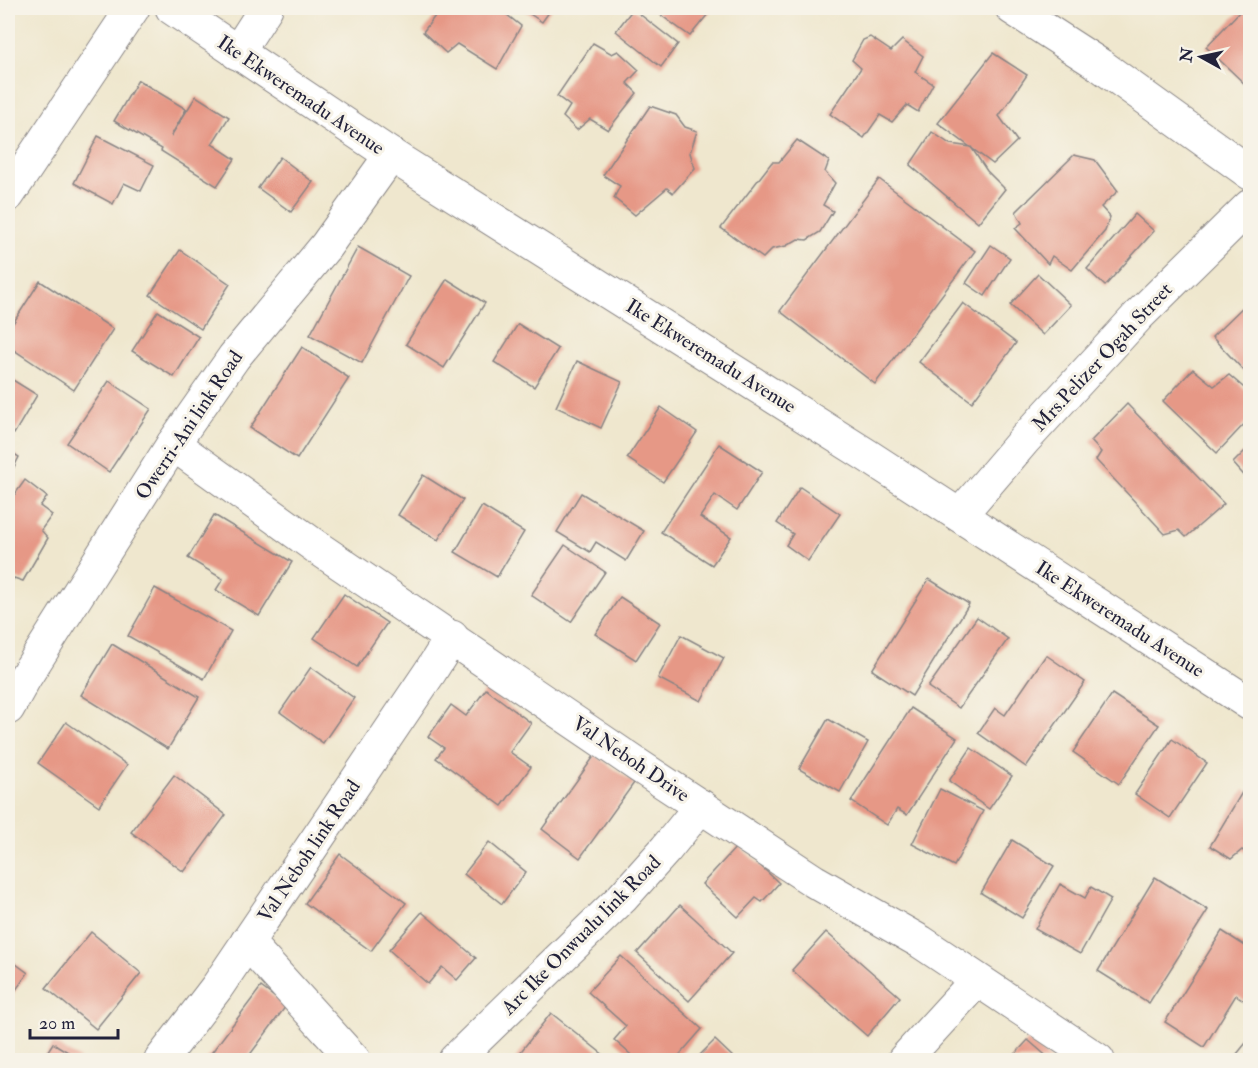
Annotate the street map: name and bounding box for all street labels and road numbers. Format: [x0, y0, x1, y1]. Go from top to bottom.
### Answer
street label: Ike Ekweremadu Avenue [213, 30, 389, 160]
street label: Mrs.Pelizer Ogah Street [1027, 277, 1178, 437]
street label: Ike Ekweremadu Avenue [621, 293, 801, 419]
street label: Owerri-Ani link Road [130, 346, 248, 504]
street label: Ike Ekweremadu Avenue [1031, 555, 1209, 683]
street label: Val Neboh Drive [568, 711, 694, 807]
street label: Val Neboh link Road [252, 775, 366, 927]
street label: Arc Ike Onwualu link Road [495, 850, 666, 1021]

